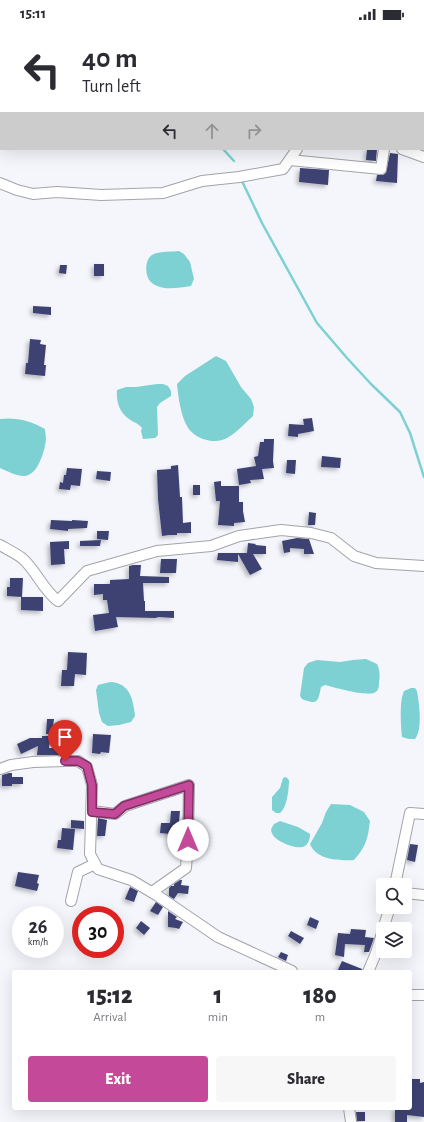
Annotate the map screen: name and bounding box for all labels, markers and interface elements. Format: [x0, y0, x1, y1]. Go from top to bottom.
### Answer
text: 15:11 [20, 6, 46, 21]
icon: left [16, 44, 68, 96]
text: 40 m [82, 45, 138, 73]
text: Turn left [82, 78, 141, 96]
icon: left [159, 120, 181, 142]
icon: ahead [201, 120, 223, 142]
icon: right [243, 120, 265, 142]
pin [48, 720, 82, 761]
icon: arrive [54, 726, 76, 748]
position arrow [167, 819, 209, 861]
map controls [376, 878, 412, 958]
button: search [376, 878, 412, 914]
speed limit sign: 30 [72, 906, 124, 958]
text: 26 [28, 917, 48, 937]
button: layers [376, 922, 412, 958]
text: km/h [28, 937, 48, 947]
text: 15:12 [87, 984, 132, 1008]
text: 1 [213, 984, 222, 1008]
text: 180 [303, 984, 337, 1008]
text: Arrival [93, 1011, 127, 1024]
text: min [208, 1011, 228, 1024]
text: m [315, 1011, 325, 1024]
button: Exit [28, 1056, 208, 1102]
button: Share [216, 1056, 396, 1102]

